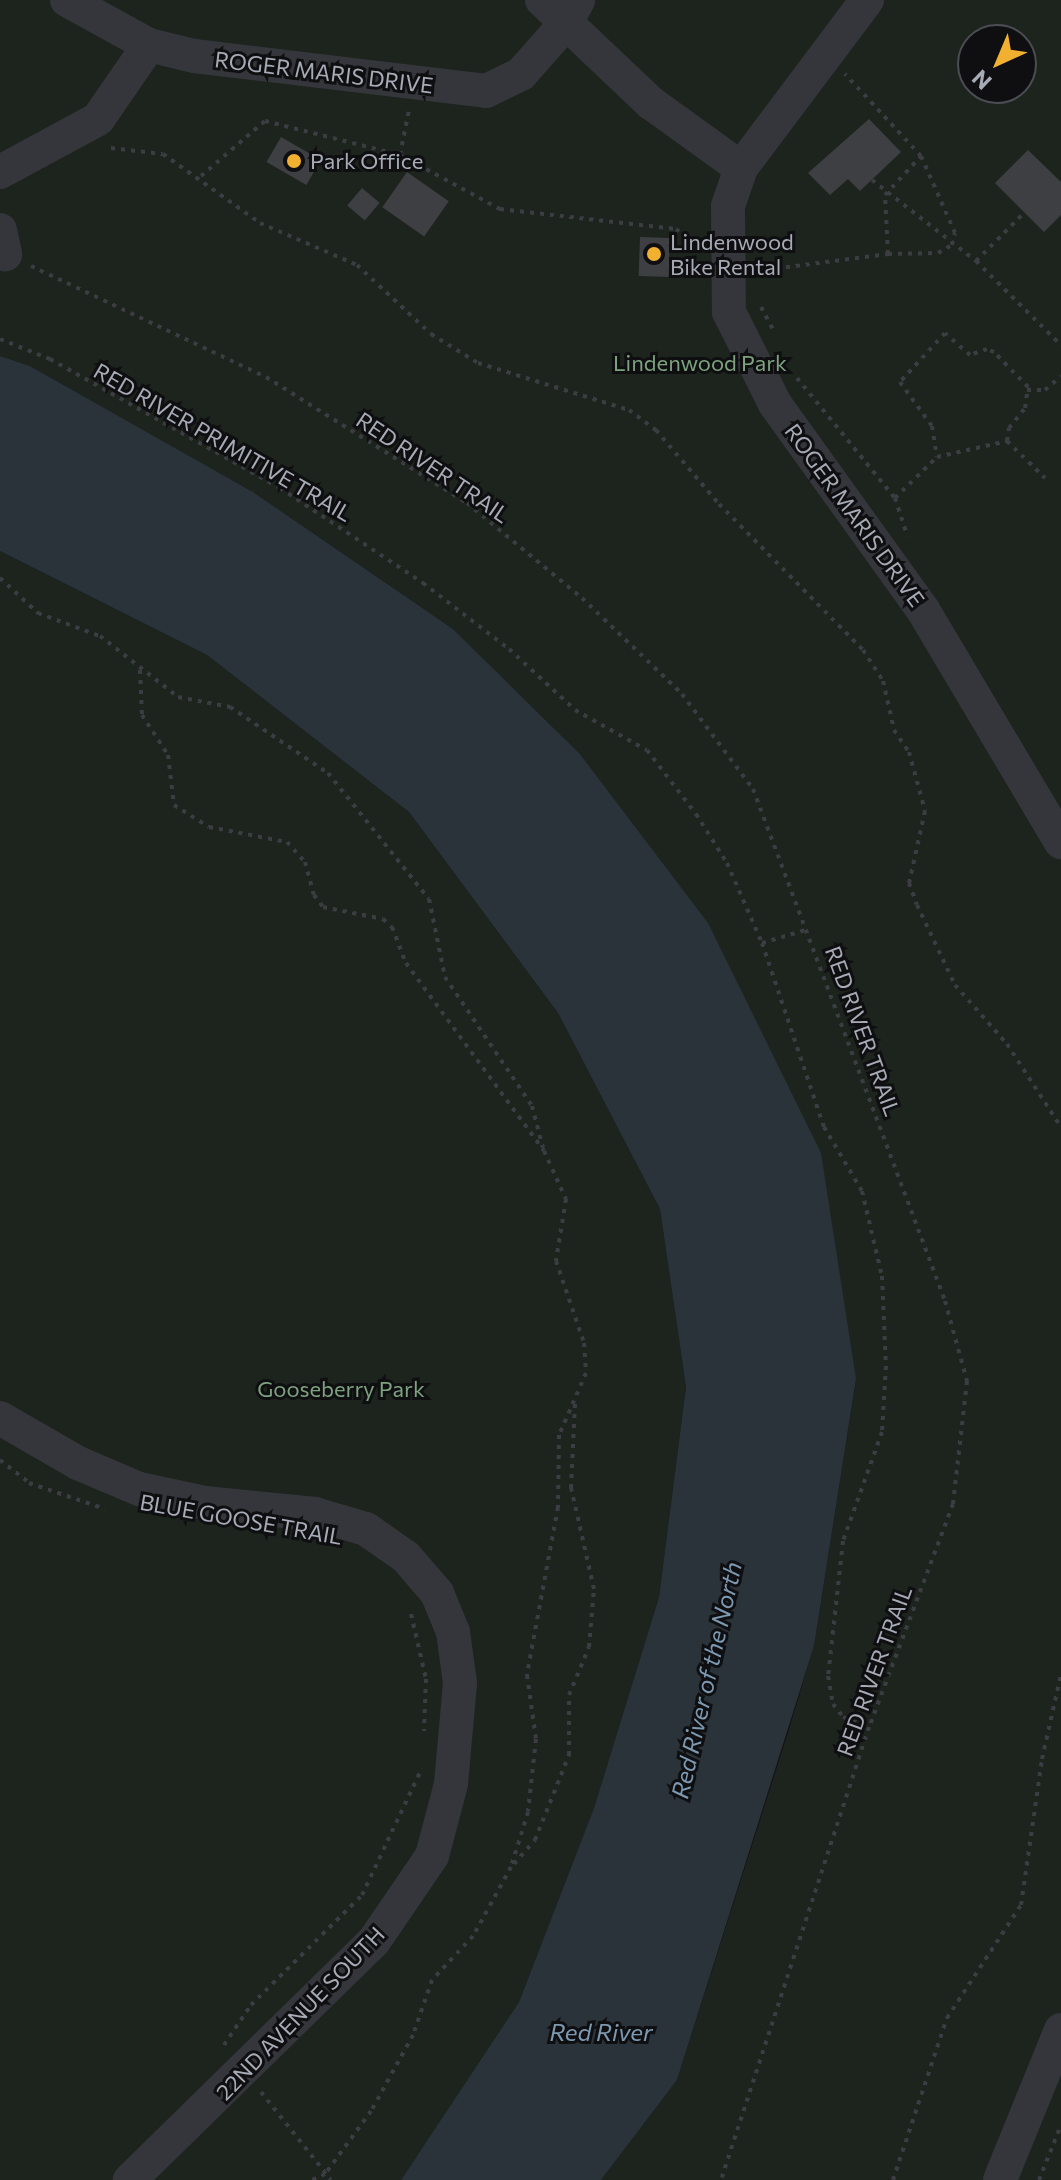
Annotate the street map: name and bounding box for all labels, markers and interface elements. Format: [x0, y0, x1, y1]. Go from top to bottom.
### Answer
north arrow [957, 24, 1037, 104]
street label: ROGER MARIS DRIVE [213, 45, 435, 99]
text: N [966, 65, 997, 96]
place label: Park Office [310, 148, 423, 174]
marker: Park Office [285, 152, 303, 170]
place label: Lindenwood Bike Rental [670, 228, 794, 280]
marker: Lindenwood Bike Rental [645, 245, 663, 263]
park label: Lindenwood Park [613, 350, 787, 376]
street label: RED RIVER PRIMITIVE TRAIL [89, 357, 357, 527]
street label: RED RIVER TRAIL [351, 406, 515, 528]
street label: ROGER MARIS DRIVE [780, 418, 930, 612]
street label: RED RIVER TRAIL [820, 942, 906, 1120]
park label: Gooseberry Park [257, 1376, 425, 1402]
street label: BLUE GOOSE TRAIL [138, 1488, 344, 1550]
water label: Red River of the North [665, 1559, 747, 1801]
street label: RED RIVER TRAIL [831, 1582, 917, 1760]
street label: 22ND AVENUE SOUTH [210, 1921, 390, 2105]
water label: Red River [550, 2018, 652, 2046]

